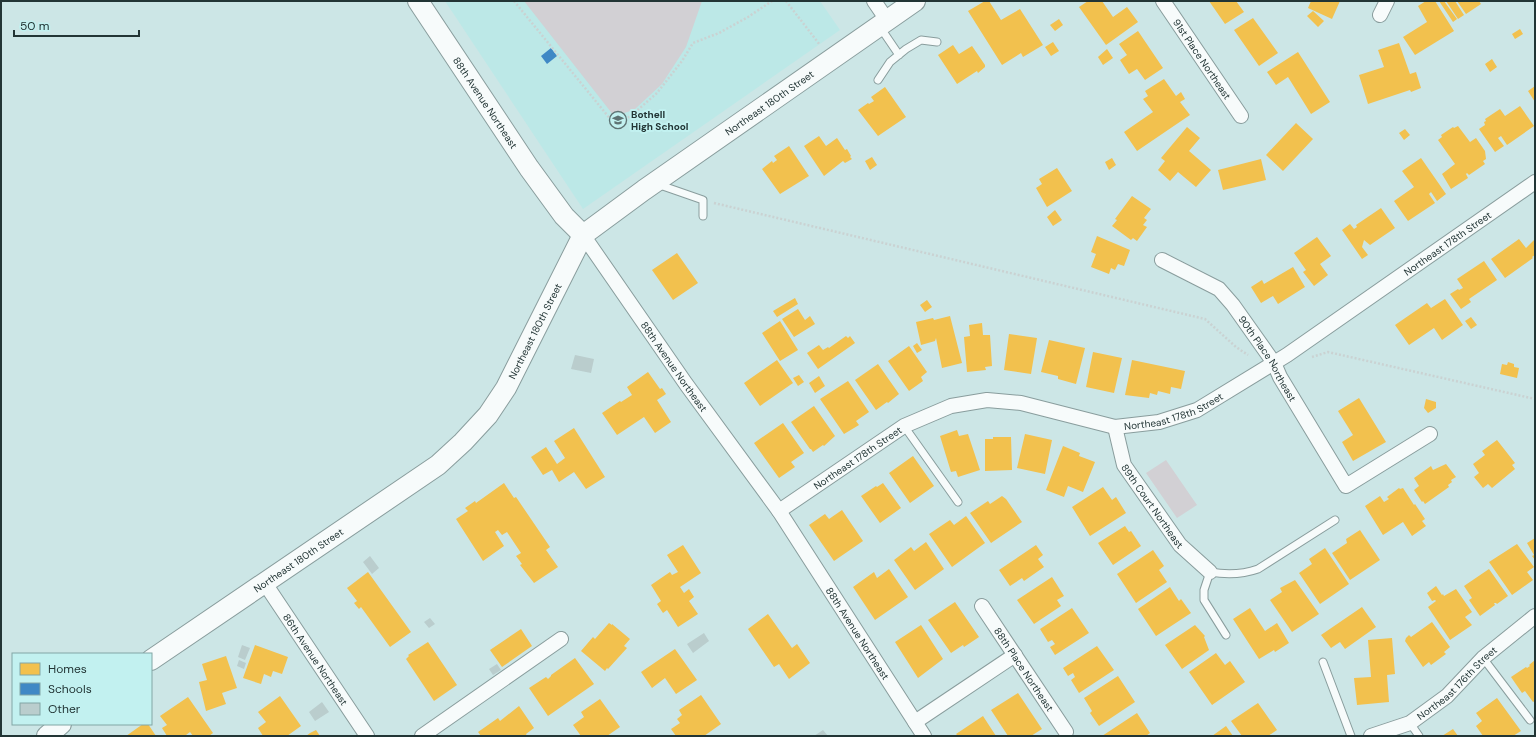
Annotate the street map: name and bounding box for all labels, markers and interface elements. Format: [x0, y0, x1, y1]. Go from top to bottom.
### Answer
scale bar [14, 12, 139, 38]
street label: 91st Place Northeast [1170, 17, 1234, 102]
text: 50 m [20, 18, 49, 34]
street label: 88th Avenue Northeast [450, 55, 520, 151]
street label: Northeast 180th Street [723, 67, 817, 139]
place label: Bothell High School [631, 108, 689, 133]
school or university icon: Bothell High School [608, 110, 628, 130]
street label: Northeast 178th Street [1401, 208, 1494, 279]
street label: Northeast 180th Street [506, 281, 565, 381]
street label: 90th Place Northeast [1235, 313, 1299, 404]
street label: 88th Avenue Northeast [638, 319, 710, 414]
street label: Northeast 178th Street [1123, 390, 1225, 433]
street label: Northeast 178th Street [811, 423, 905, 493]
street label: 89th Court Northeast [1118, 462, 1186, 552]
street label: Northeast 180th Street [251, 525, 346, 595]
street label: 88th Avenue Northeast [823, 585, 892, 682]
street label: 86th Avenue Northeast [280, 611, 351, 708]
street label: 88th Place Northeast [991, 625, 1056, 714]
street label: Northeast 176th Street [1414, 643, 1500, 723]
legend [12, 653, 152, 725]
text: Homes [48, 661, 87, 677]
text: Schools [48, 681, 92, 697]
text: Other [48, 701, 81, 717]

